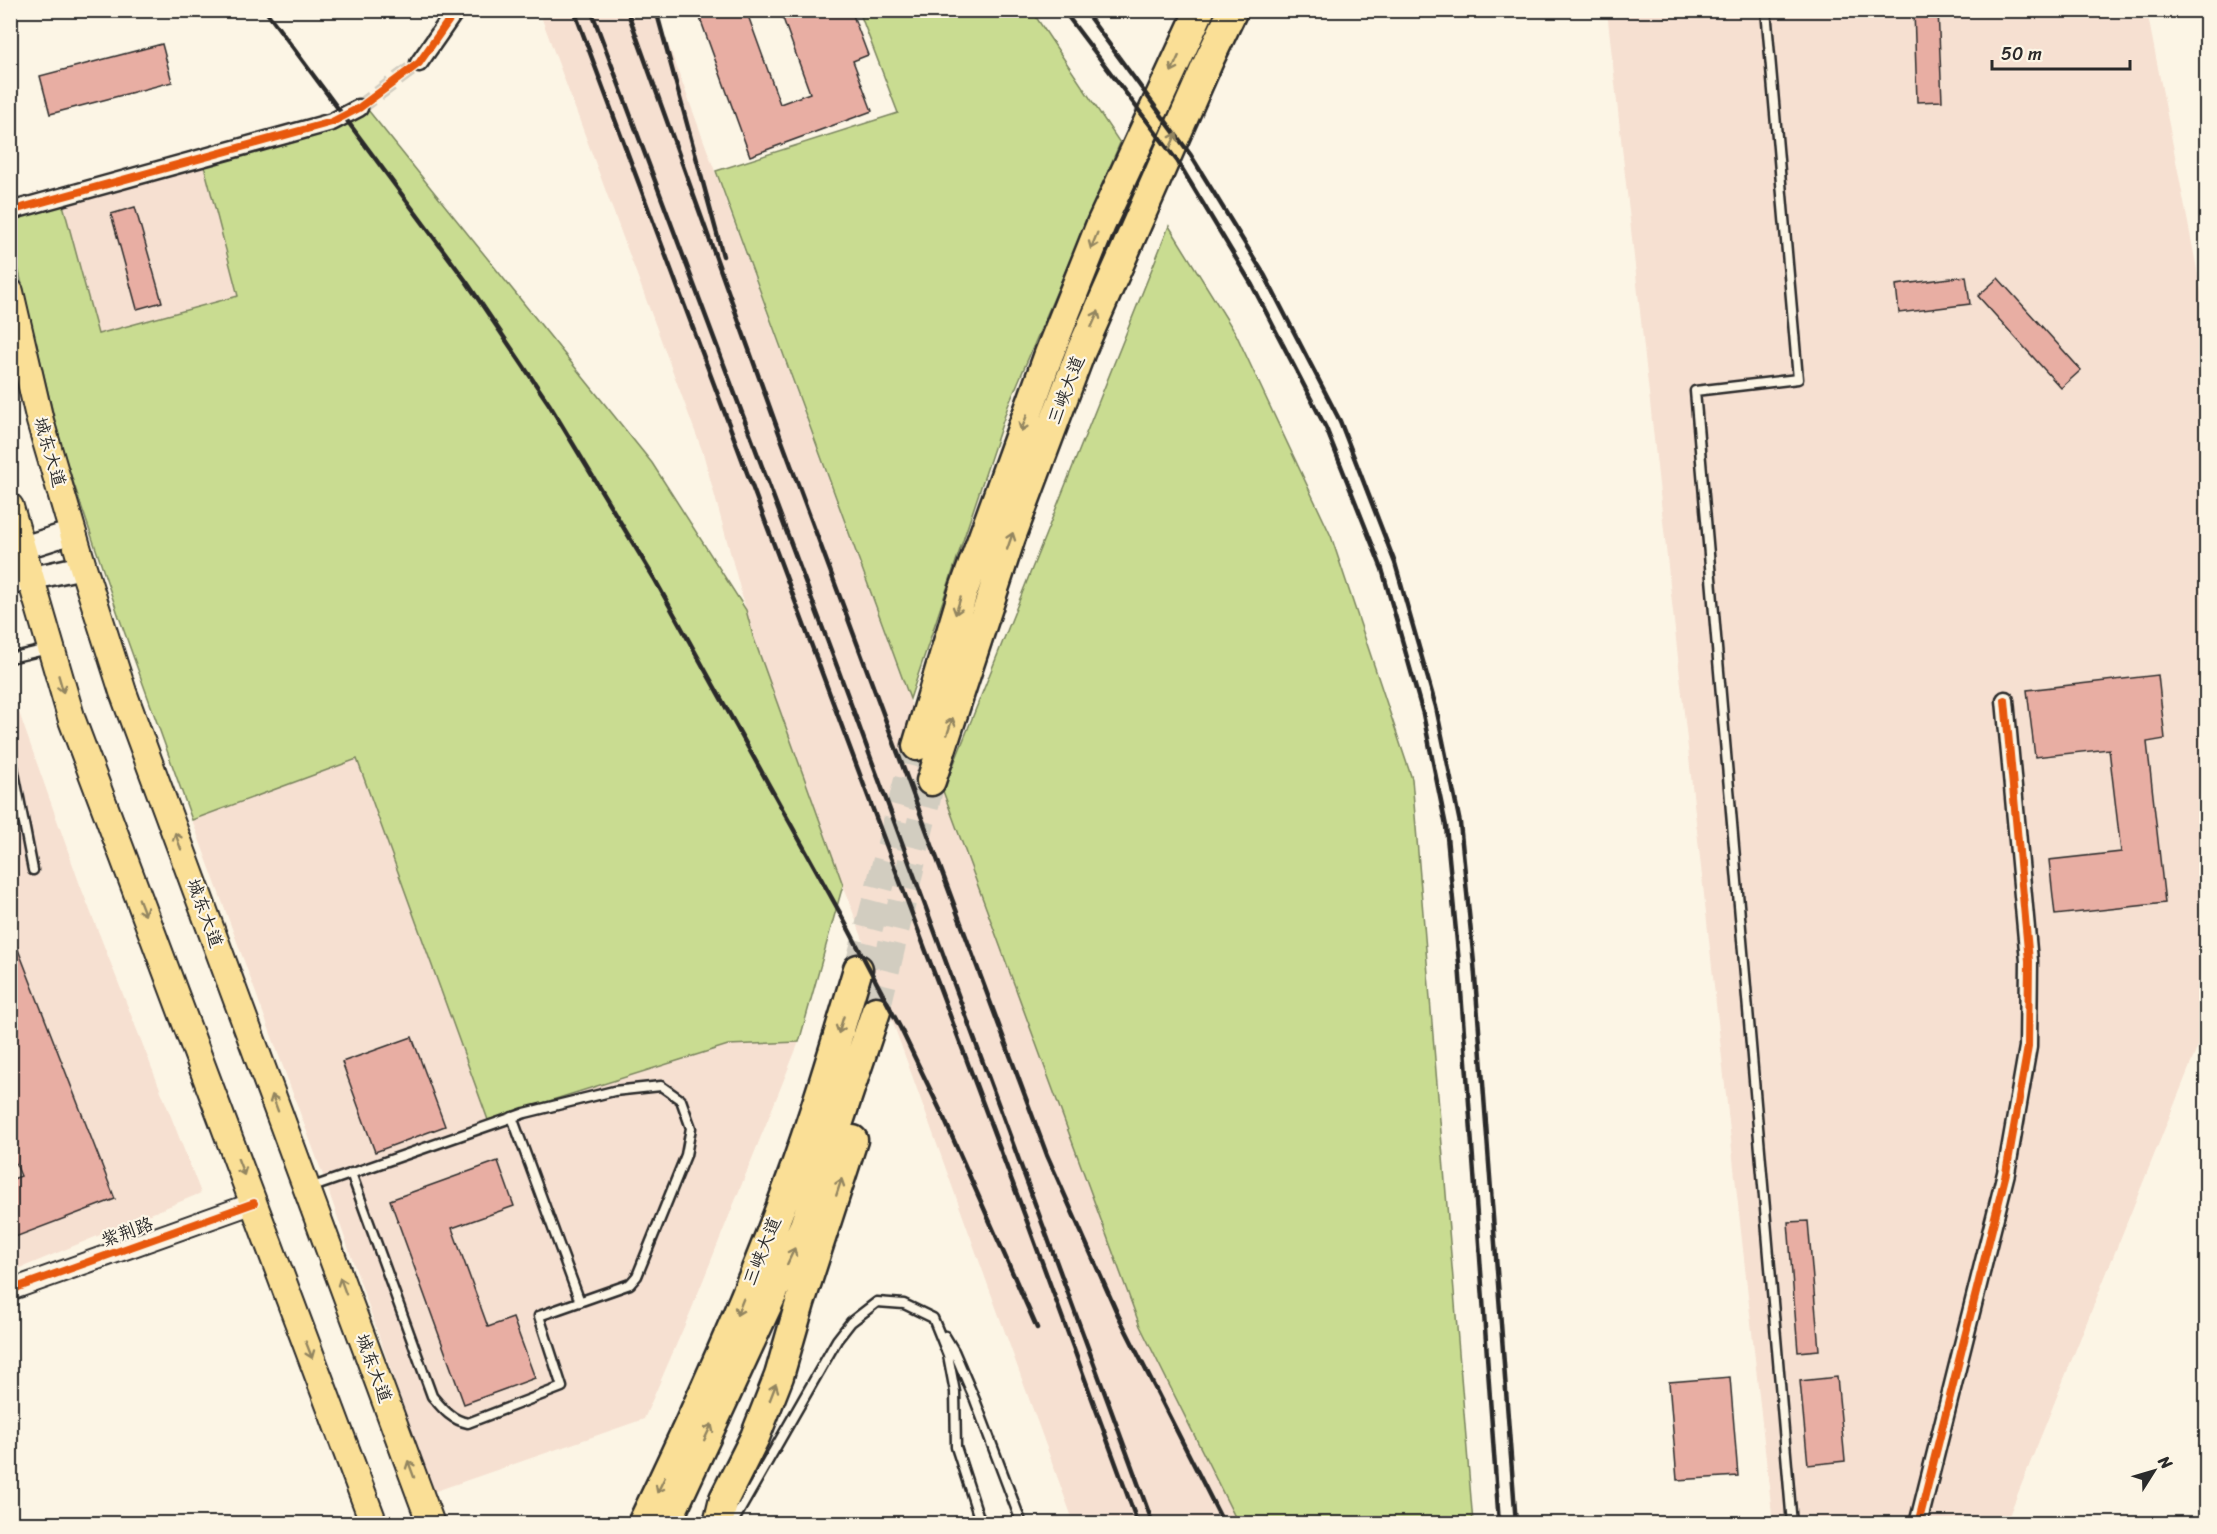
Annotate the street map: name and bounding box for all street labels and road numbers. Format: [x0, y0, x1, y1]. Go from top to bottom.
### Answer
street label: 三峡大道 [1038, 351, 1094, 429]
street label: 城东大道 [25, 413, 75, 491]
street label: 城东大道 [178, 874, 232, 952]
street label: 紫荆路 [96, 1208, 158, 1256]
street label: 三峡大道 [734, 1212, 790, 1290]
street label: 城东大道 [347, 1329, 401, 1407]

